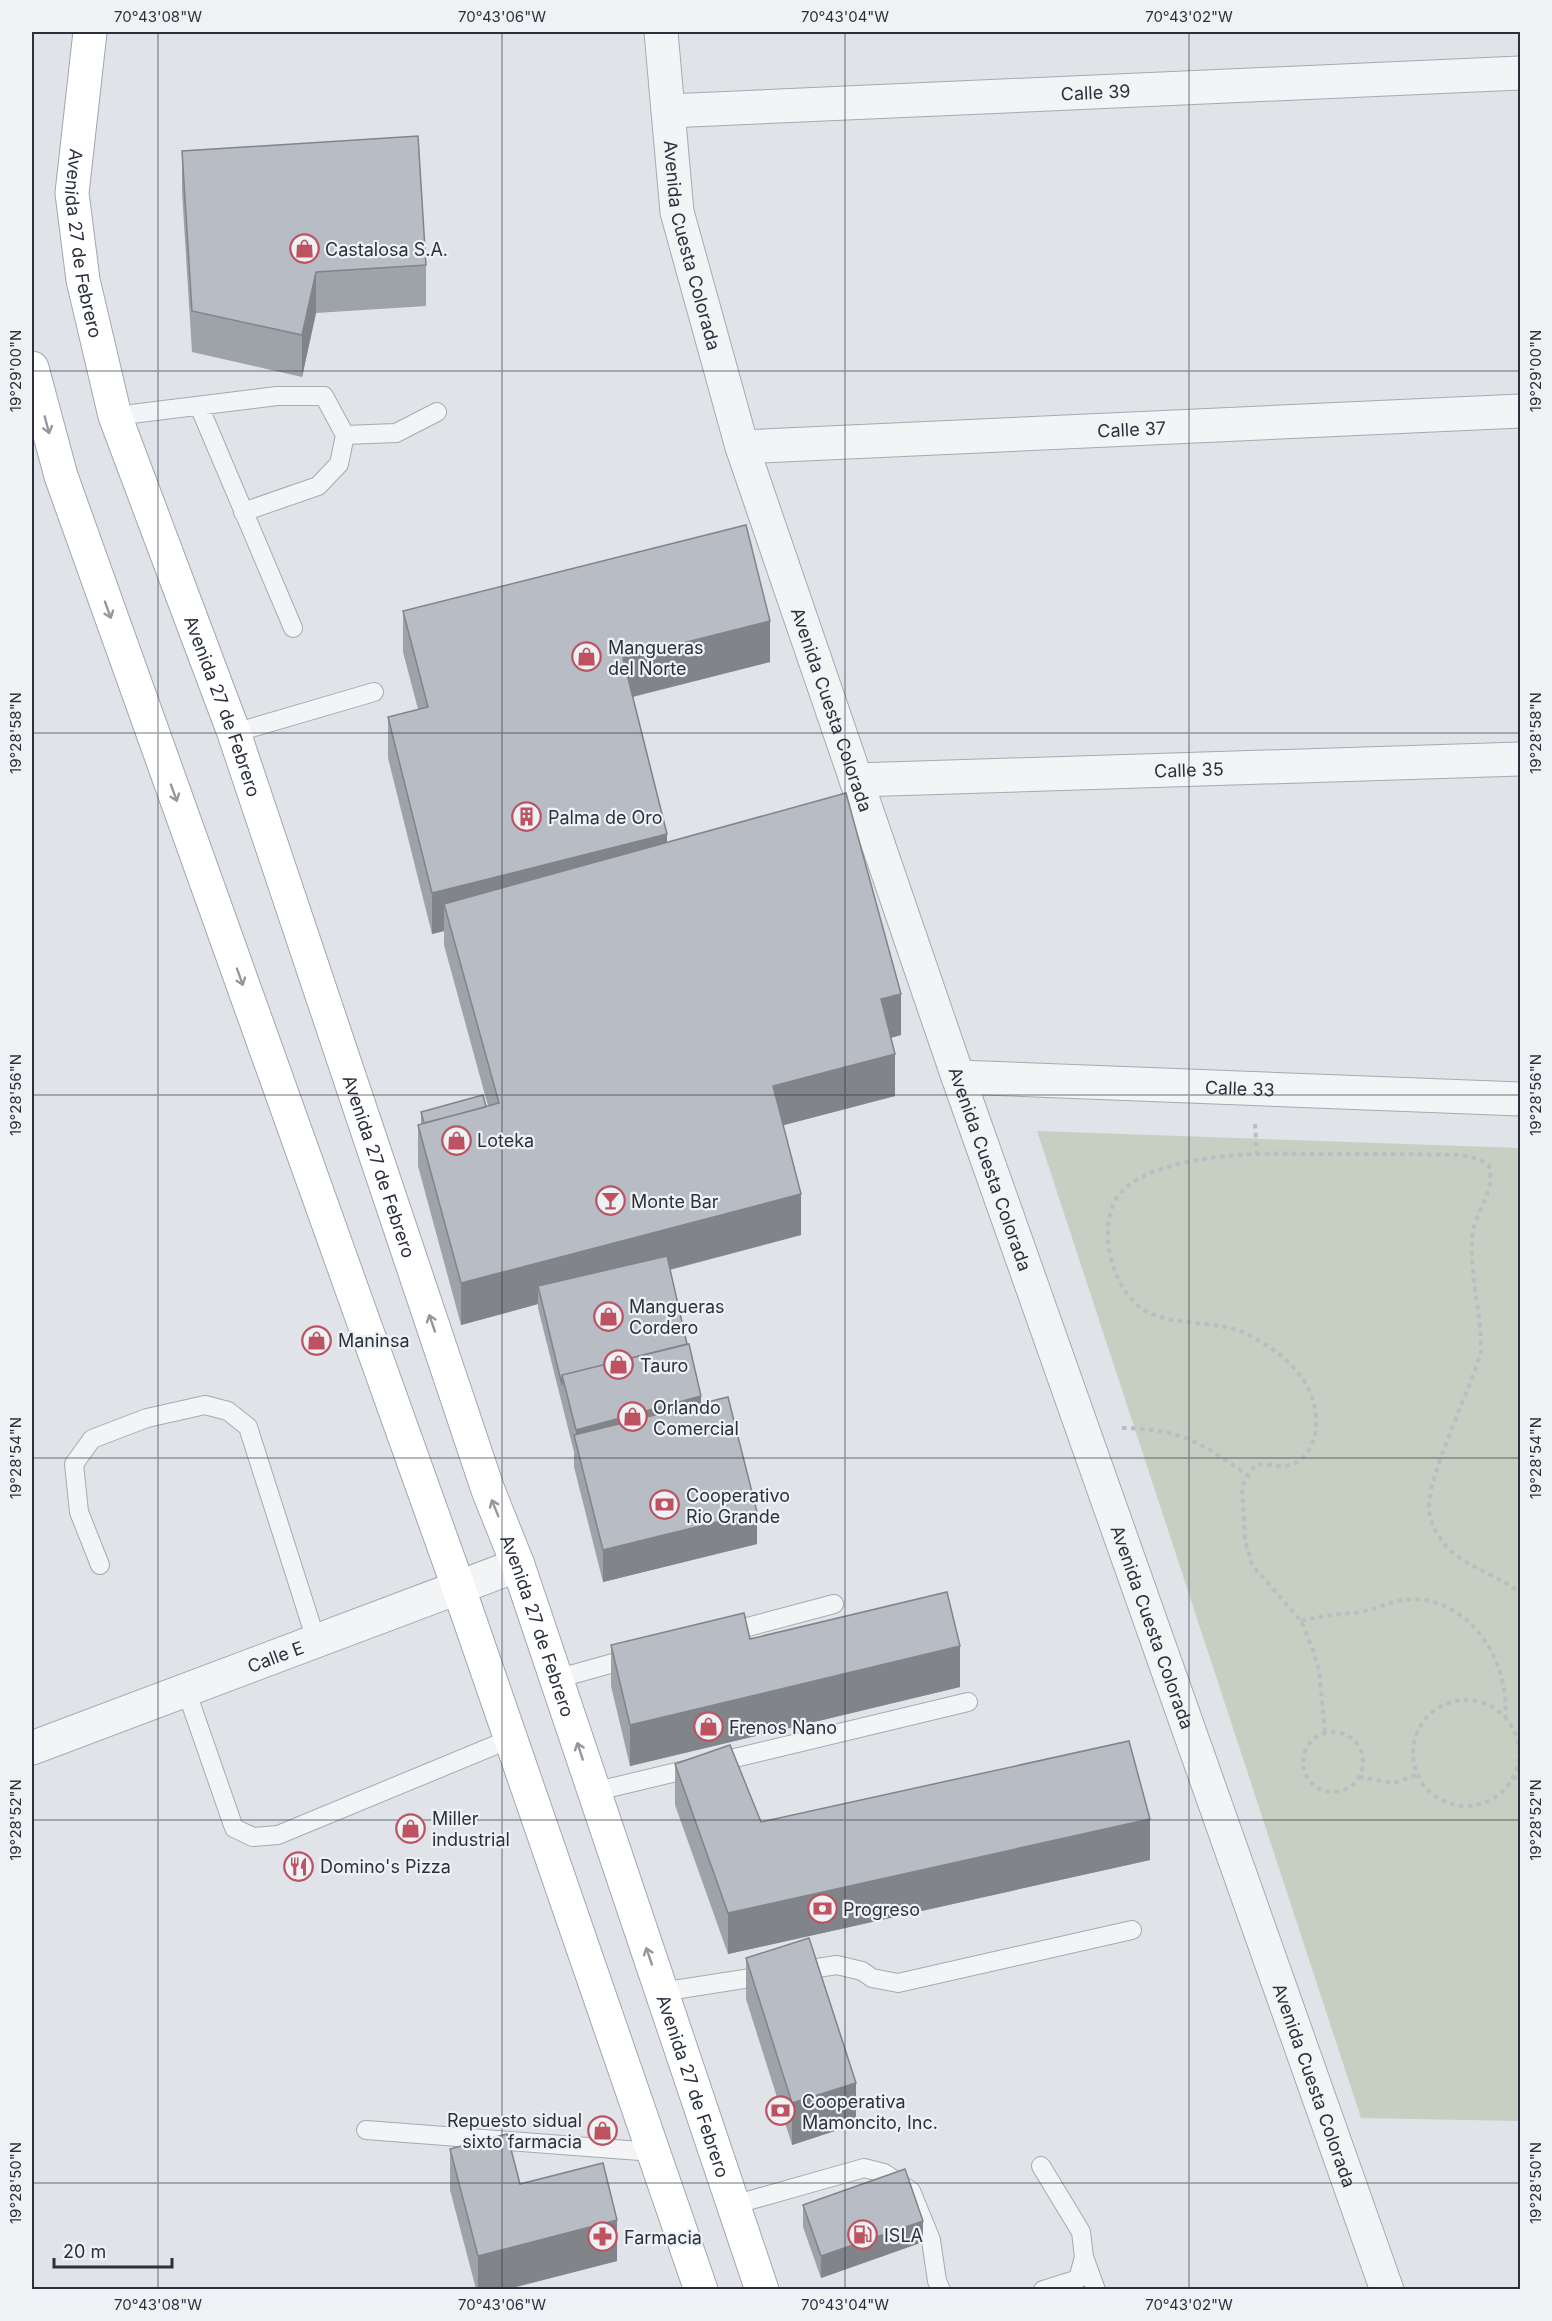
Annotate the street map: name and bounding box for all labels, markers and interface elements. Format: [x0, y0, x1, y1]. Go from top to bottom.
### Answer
text: 70°43'08"W [114, 7, 202, 26]
text: 70°43'06"W [458, 7, 546, 26]
text: 70°43'04"W [801, 7, 889, 26]
text: 70°43'02"W [1145, 7, 1233, 26]
street label: Calle 39 [1060, 80, 1131, 104]
street label: Avenida Cuesta Colorada [660, 139, 725, 352]
street label: Avenida 27 de Febrero [61, 147, 107, 340]
shop icon: Castalosa S.A. [288, 233, 320, 265]
place label: Castalosa S.A. [325, 239, 448, 260]
text: 19°29'00"N [6, 330, 25, 412]
text: 19°29'00"N [1526, 330, 1545, 412]
one-way arrow [41, 415, 53, 434]
street label: Calle 37 [1097, 417, 1166, 441]
one-way arrow [104, 600, 115, 619]
street label: Avenida Cuesta Colorada [787, 604, 877, 814]
street label: Avenida 27 de Febrero [180, 613, 265, 799]
place label: Mangueras del Norte [608, 637, 704, 679]
shop icon: Mangueras del Norte [571, 641, 603, 673]
text: 19°28'58"N [6, 692, 25, 774]
text: 19°28'58"N [1526, 692, 1545, 774]
street label: Calle 35 [1154, 758, 1224, 781]
one-way arrow [169, 784, 180, 802]
building icon: Palma de Oro [511, 801, 543, 833]
place label: Palma de Oro [548, 807, 663, 828]
one-way arrow [235, 967, 246, 986]
text: 19°28'56"N [6, 1054, 25, 1136]
text: 19°28'56"N [1526, 1054, 1545, 1136]
street label: Avenida Cuesta Colorada [945, 1064, 1036, 1274]
street label: Avenida 27 de Febrero [339, 1072, 420, 1260]
street label: Calle 33 [1205, 1076, 1275, 1100]
shop icon: Loteka [440, 1124, 472, 1156]
place label: Loteka [477, 1130, 534, 1151]
bar icon: Monte Bar [594, 1185, 626, 1217]
place label: Monte Bar [631, 1191, 719, 1212]
place label: Mangueras Cordero [629, 1296, 725, 1338]
shop icon: Mangueras Cordero [592, 1300, 624, 1332]
one-way arrow [425, 1314, 436, 1333]
shop icon: Maninsa [301, 1324, 333, 1356]
place label: Maninsa [338, 1330, 410, 1351]
shop icon: Tauro [603, 1349, 635, 1381]
place label: Tauro [640, 1355, 688, 1376]
place label: Orlando Comercial [653, 1397, 739, 1439]
shop icon: Orlando Comercial [616, 1401, 648, 1433]
text: 19°28'54"N [6, 1417, 25, 1499]
text: 19°28'54"N [1526, 1417, 1545, 1499]
place label: Cooperativo Rio Grande [686, 1485, 790, 1527]
bank icon: Cooperativo Rio Grande [649, 1489, 681, 1521]
one-way arrow [489, 1499, 500, 1517]
street label: Avenida Cuesta Colorada [1107, 1522, 1198, 1732]
street label: Avenida 27 de Febrero [496, 1532, 579, 1719]
street label: Calle E [244, 1636, 306, 1676]
shop icon: Frenos Nano [692, 1711, 724, 1743]
place label: Frenos Nano [729, 1717, 837, 1738]
one-way arrow [573, 1742, 584, 1761]
text: 19°28'52"N [6, 1779, 25, 1861]
text: 19°28'52"N [1526, 1779, 1545, 1861]
place label: Miller industrial [432, 1808, 510, 1850]
shop icon: Miller industrial [395, 1812, 427, 1844]
restaurant icon: Domino's Pizza [283, 1850, 315, 1882]
place label: Domino's Pizza [320, 1856, 451, 1877]
bank icon: Progreso [806, 1893, 838, 1925]
place label: Progreso [843, 1899, 920, 1920]
one-way arrow [643, 1946, 654, 1965]
street label: Avenida Cuesta Colorada [1269, 1981, 1360, 2190]
street label: Avenida 27 de Febrero [653, 1992, 734, 2180]
place label: Cooperativa Mamoncito, Inc. [802, 2091, 938, 2133]
bank icon: Cooperativa Mamoncito, Inc. [765, 2095, 797, 2127]
place label: Repuesto sidual sixto farmacia [447, 2110, 582, 2152]
shop icon: Repuesto sidual sixto farmacia [587, 2114, 619, 2146]
text: 19°28'50"N [6, 2142, 25, 2224]
text: 19°28'50"N [1526, 2142, 1545, 2224]
fuel station icon: ISLA [847, 2219, 879, 2251]
pharmacy icon: Farmacia [587, 2221, 619, 2253]
place label: ISLA [884, 2225, 923, 2246]
place label: Farmacia [624, 2227, 702, 2248]
scale bar [54, 2231, 172, 2269]
text: 20 m [63, 2241, 106, 2262]
text: 70°43'08"W [114, 2295, 202, 2314]
text: 70°43'06"W [458, 2295, 546, 2314]
text: 70°43'04"W [801, 2295, 889, 2314]
text: 70°43'02"W [1145, 2295, 1233, 2314]

